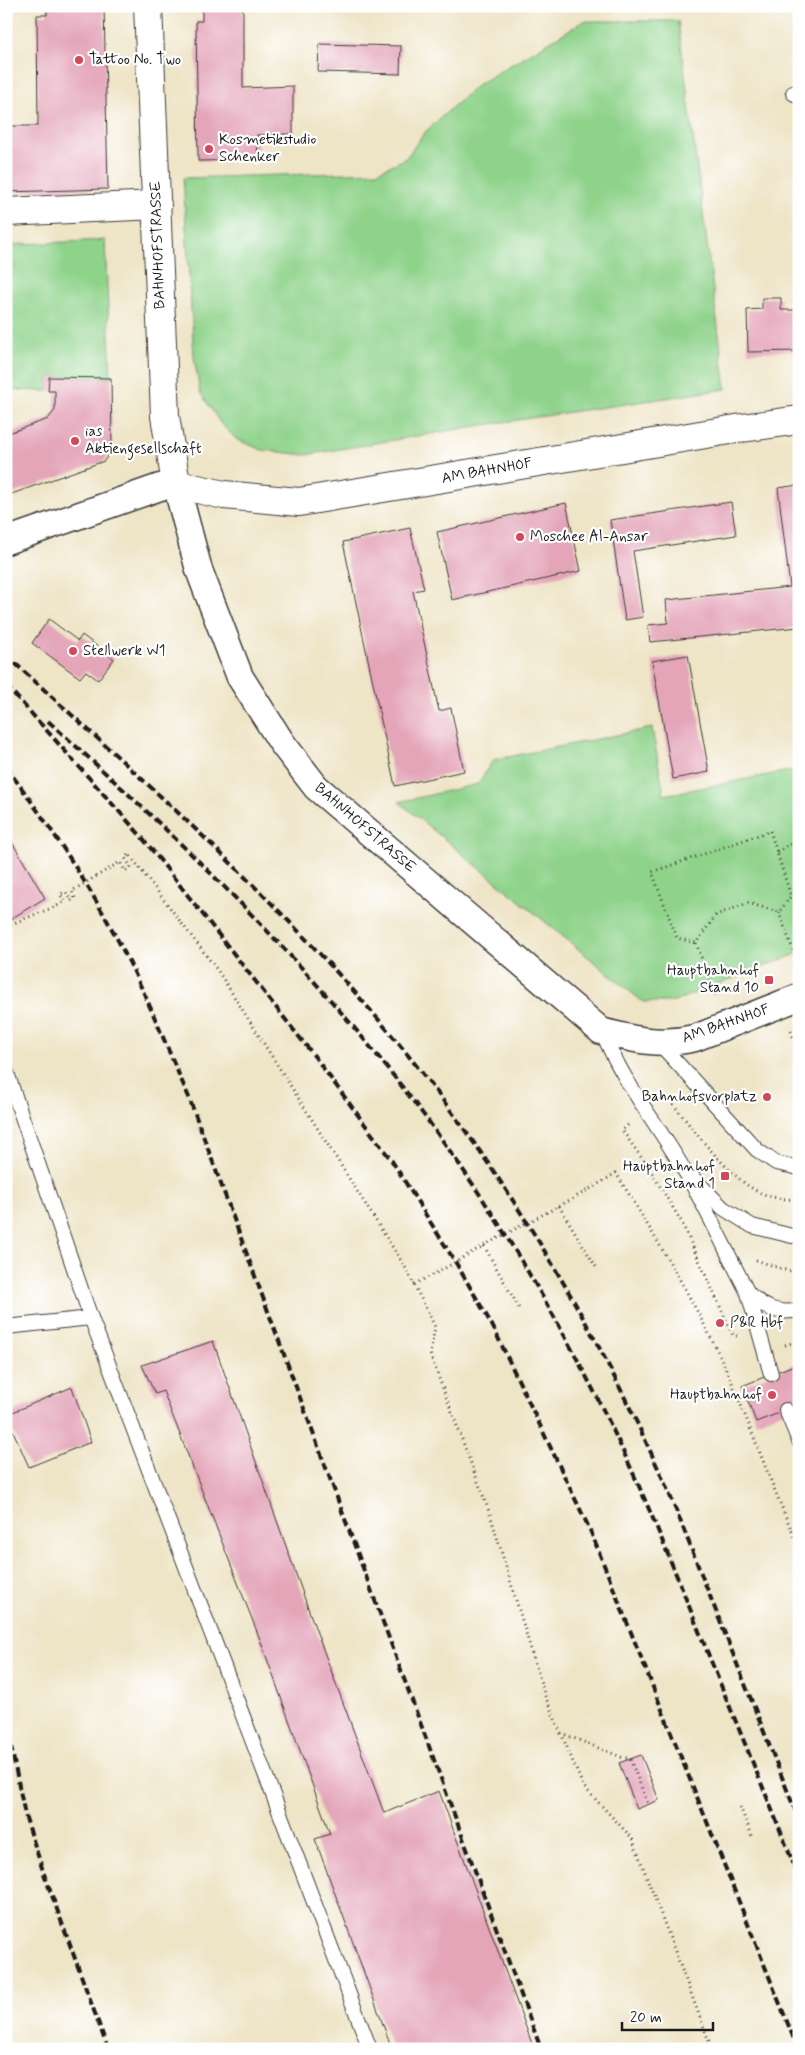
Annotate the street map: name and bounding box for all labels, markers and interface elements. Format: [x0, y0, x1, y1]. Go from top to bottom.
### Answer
place label: Tattoo No. Two [89, 50, 181, 70]
marker: Tattoo No. Two [73, 54, 85, 66]
place label: Kosmetikstudio Schenker [219, 130, 316, 167]
marker: Kosmetikstudio Schenker [203, 143, 215, 155]
street label: BAHNHOFSTRASSE [146, 180, 170, 309]
place label: ias Aktiengesellschaft [85, 422, 202, 460]
marker: ias Aktiengesellschaft [69, 435, 81, 447]
street label: AM BAHNHOF [440, 453, 534, 489]
place label: Moschee Al-Ansar [530, 527, 648, 547]
marker: Moschee Al-Ansar [514, 531, 526, 543]
place label: Stellwerk W1 [83, 641, 165, 661]
marker: Stellwerk W1 [67, 645, 79, 657]
street label: BAHNHOFSTRASSE [310, 778, 420, 878]
place label: Hauptbahnhof Stand 10 [667, 961, 759, 998]
marker: Hauptbahnhof Stand 10 [763, 974, 775, 986]
street label: AM BAHNHOF [679, 1000, 773, 1048]
place label: Bahnhofsvorplatz [642, 1087, 757, 1107]
marker: Bahnhofsvorplatz [761, 1091, 773, 1103]
place label: Hauptbahnhof Stand 1 [623, 1157, 715, 1194]
marker: Hauptbahnhof Stand 1 [719, 1170, 731, 1182]
place label: P&R Hbf [730, 1313, 783, 1333]
marker: P&R Hbf [714, 1317, 726, 1329]
place label: Hauptbahnhof [670, 1385, 762, 1405]
marker: Hauptbahnhof [766, 1389, 778, 1401]
scale bar [622, 2000, 714, 2032]
text: 20 m [630, 2008, 662, 2028]

